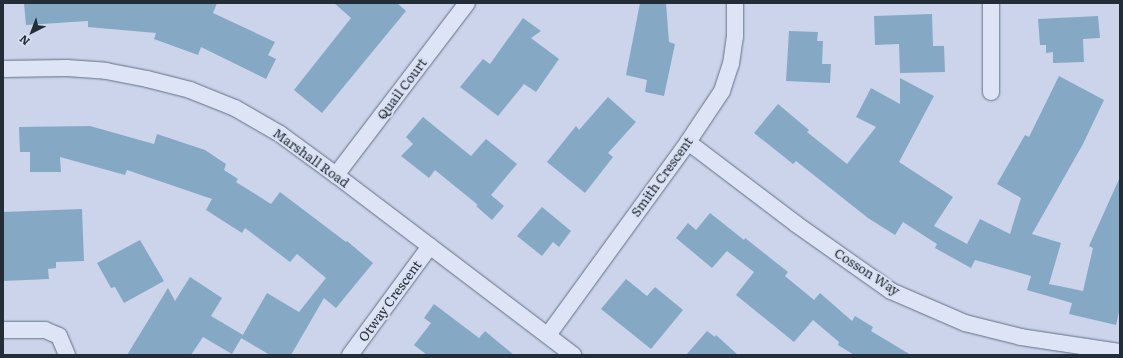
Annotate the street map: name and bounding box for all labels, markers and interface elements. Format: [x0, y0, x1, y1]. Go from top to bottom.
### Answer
north arrow [12, 12, 52, 52]
text: N [15, 32, 33, 50]
street label: Quail Court [374, 55, 430, 123]
street label: Marshall Road [270, 125, 352, 191]
street label: Smith Crescent [628, 134, 696, 220]
street label: Cosson Way [831, 245, 903, 299]
street label: Otway Crescent [355, 257, 425, 345]

